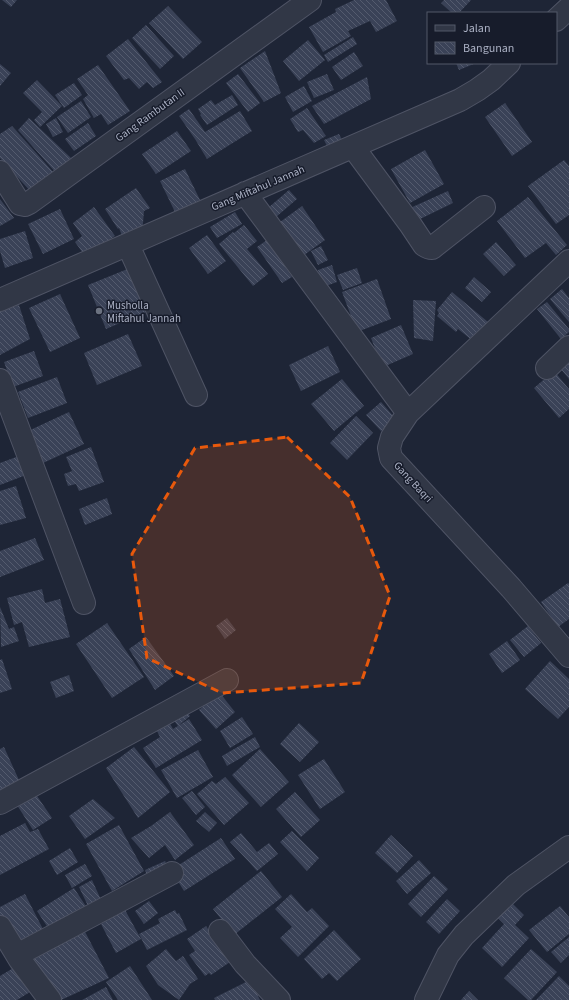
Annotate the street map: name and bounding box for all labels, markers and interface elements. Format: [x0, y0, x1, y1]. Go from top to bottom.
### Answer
legend [427, 12, 557, 64]
text: Jalan [463, 20, 490, 37]
text: Bangunan [463, 40, 514, 57]
street label: Gang Rambutan II [112, 85, 188, 145]
street label: Gang Miftahul Jannah [209, 162, 307, 214]
place label: Musholla Miftahul Jannah [107, 298, 181, 326]
marker: Musholla Miftahul Jannah [94, 306, 104, 316]
street label: Gang Baqri [390, 458, 436, 506]

